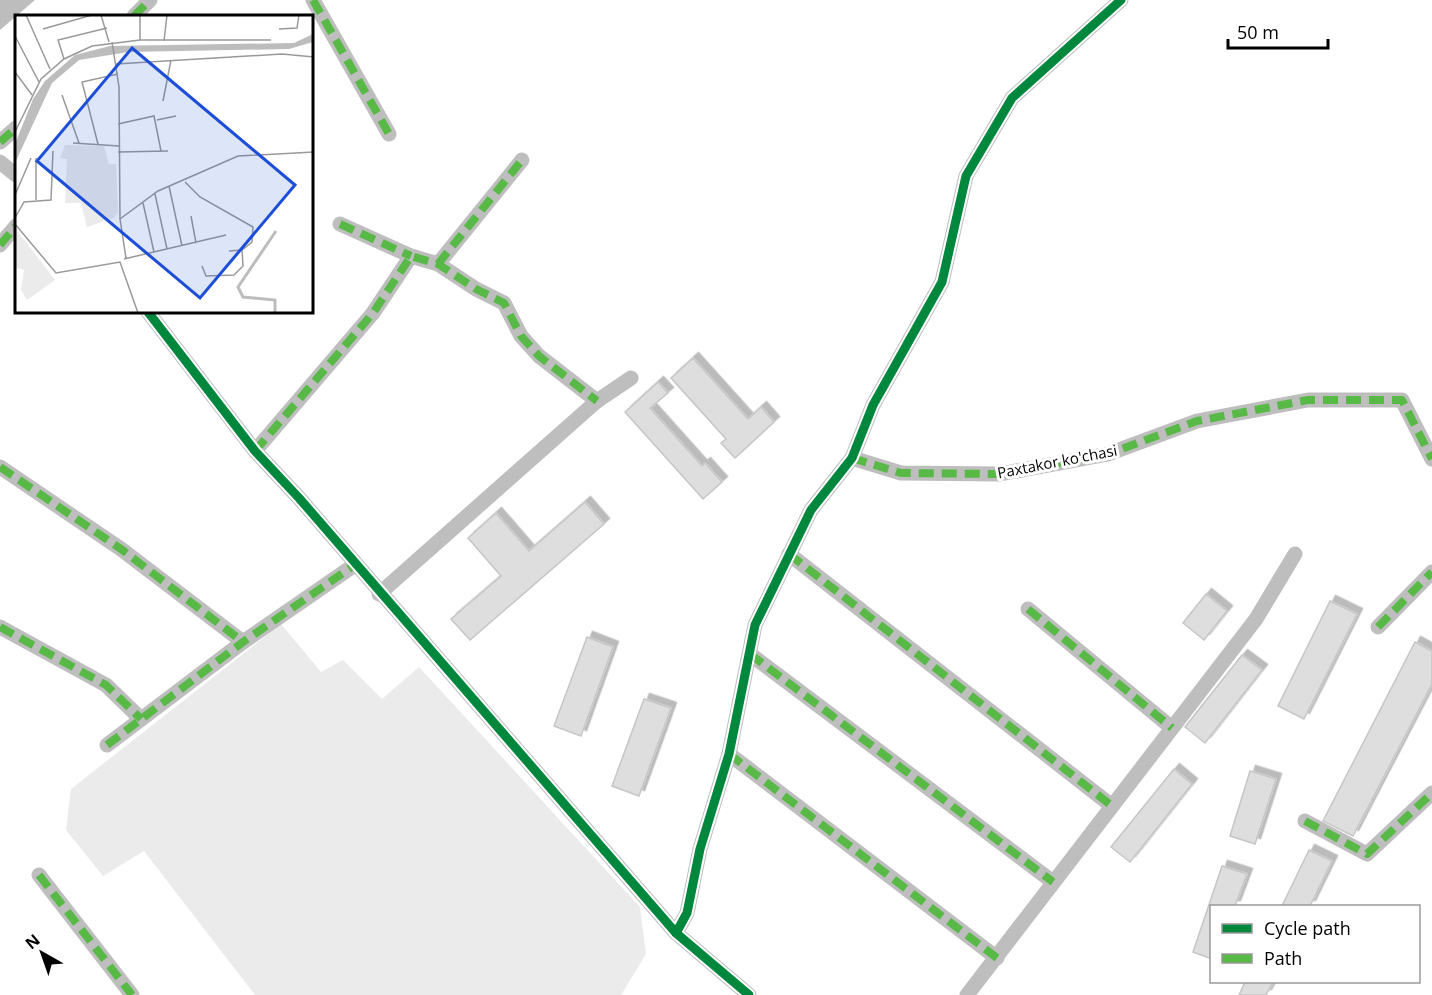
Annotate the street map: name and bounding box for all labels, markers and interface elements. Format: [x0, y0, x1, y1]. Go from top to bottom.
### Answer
scale bar [1228, 12, 1328, 50]
inset map [15, 15, 314, 314]
text: 50 m [1237, 20, 1279, 44]
street label: Paxtakor ko'chasi [995, 440, 1119, 482]
legend [1210, 905, 1420, 983]
text: Cycle path [1264, 916, 1351, 940]
north arrow [12, 923, 72, 983]
text: N [20, 929, 44, 954]
text: Path [1264, 946, 1302, 970]

